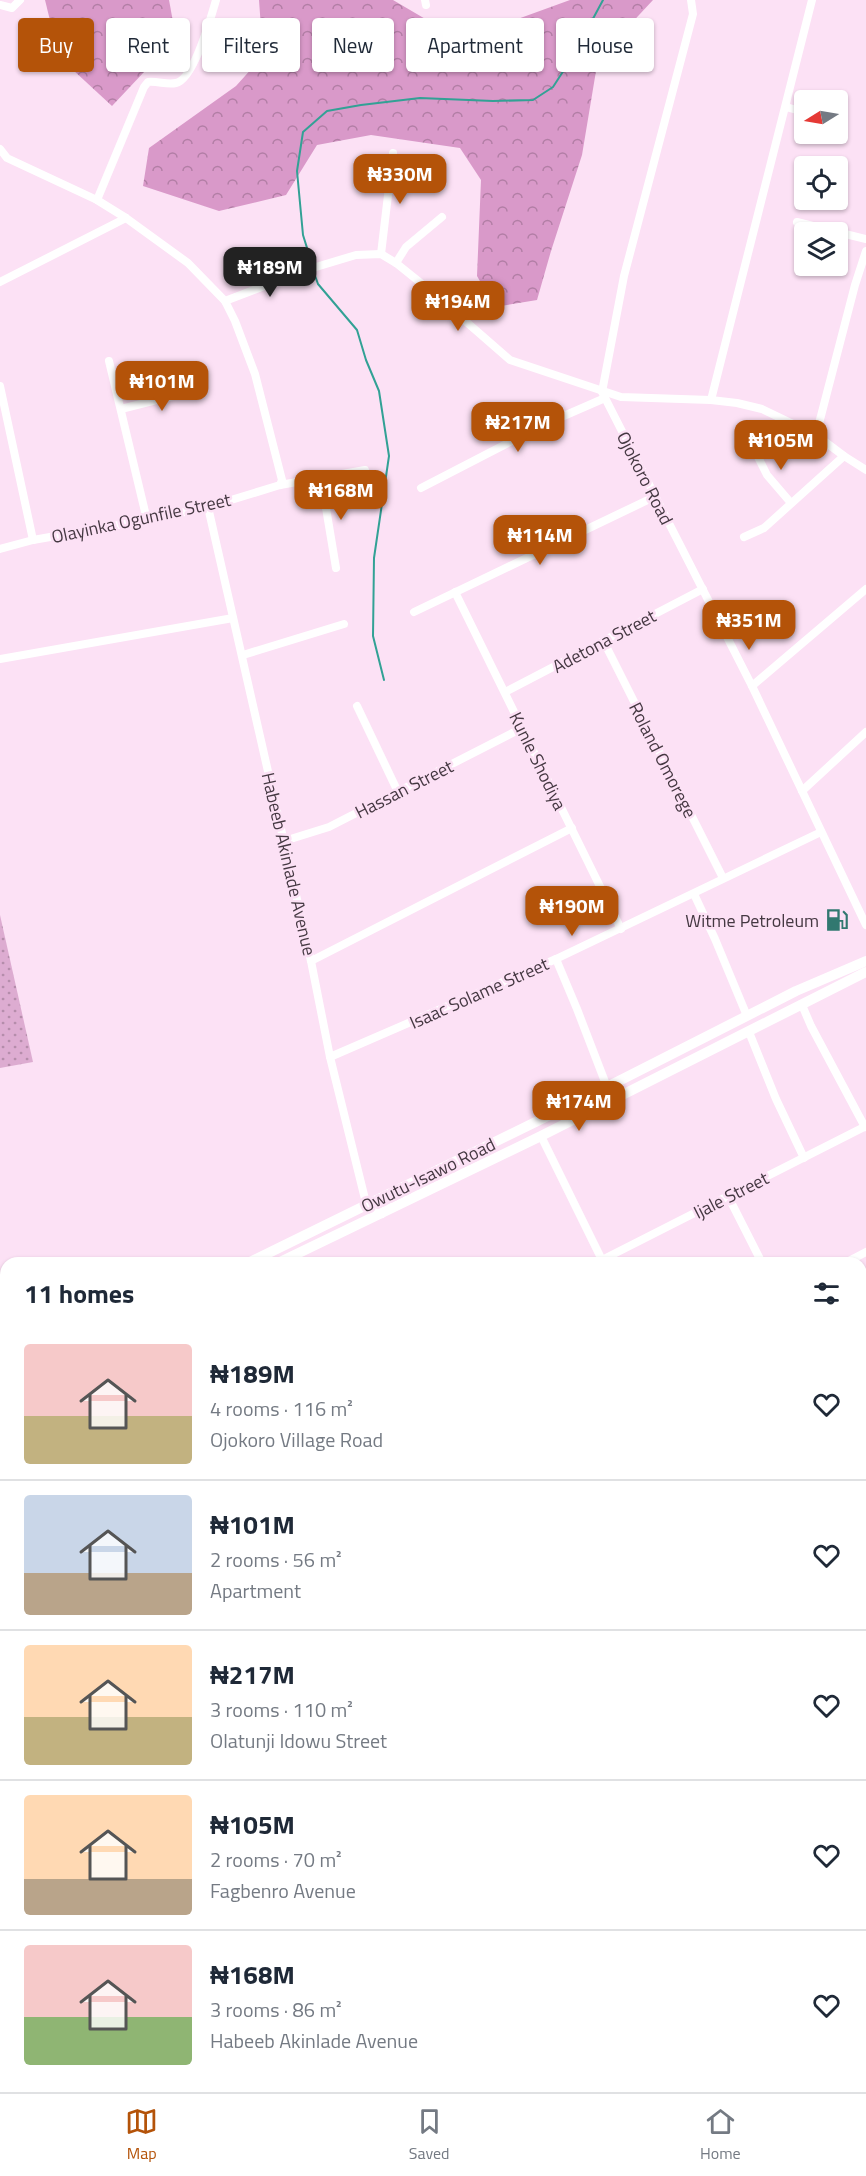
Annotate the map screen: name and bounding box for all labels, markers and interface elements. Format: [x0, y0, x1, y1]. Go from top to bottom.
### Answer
chip: Buy [18, 18, 94, 72]
chip: Rent [106, 18, 190, 72]
chip: Filters [202, 18, 300, 72]
chip: New [312, 18, 394, 72]
chip: Apartment [406, 18, 544, 72]
chip: House [556, 18, 654, 72]
north arrow [794, 90, 848, 144]
map controls [794, 90, 848, 276]
pin: ₦330M [358, 154, 442, 205]
button: locate [794, 156, 848, 210]
text: ₦330M [367, 158, 433, 189]
button: layers [794, 222, 848, 276]
pin: ₦189M [228, 247, 312, 298]
text: ₦189M [237, 251, 303, 282]
pin: ₦194M [416, 281, 500, 332]
text: ₦194M [425, 285, 491, 316]
pin: ₦101M [120, 361, 204, 412]
text: ₦101M [129, 365, 195, 396]
pin: ₦217M [476, 402, 560, 453]
text: ₦217M [485, 406, 551, 437]
pin: ₦105M [739, 420, 823, 471]
text: ₦105M [748, 424, 814, 455]
street label: Ojokoro Road [610, 427, 680, 529]
pin: ₦168M [299, 470, 383, 521]
text: ₦168M [308, 474, 374, 505]
street label: Olayinka Ogunfile Street [49, 486, 234, 550]
pin: ₦114M [498, 515, 582, 566]
text: ₦114M [507, 519, 573, 550]
pin: ₦351M [707, 600, 791, 651]
street label: Adetona Street [547, 602, 661, 680]
text: ₦351M [716, 604, 782, 635]
street label: Roland Omorege [622, 697, 704, 823]
street label: Kunle Shodiya [503, 707, 573, 815]
street label: Hassan Street [350, 752, 458, 825]
street label: Habeeb Akinlade Avenue [255, 770, 323, 958]
pin: ₦190M [530, 886, 614, 937]
text: ₦190M [539, 890, 605, 921]
place label: Witme Petroleum [685, 907, 819, 934]
fuel station icon: Witme Petroleum [824, 907, 850, 933]
street label: Isaac Solame Street [405, 950, 553, 1036]
pin: ₦174M [537, 1081, 621, 1132]
text: ₦174M [546, 1085, 612, 1116]
street label: Owutu-Isawo Road [356, 1131, 500, 1219]
street label: Ijale Street [689, 1164, 774, 1225]
text: 11 homes [24, 1274, 134, 1313]
icon: filters [810, 1277, 843, 1310]
text: ₦189M [210, 1354, 295, 1393]
icon: home [72, 1368, 144, 1440]
icon: heart [810, 1388, 843, 1421]
text: 4 rooms · 116 m² [210, 1393, 353, 1424]
text: Ojokoro Village Road [210, 1424, 383, 1455]
text: ₦101M [210, 1505, 295, 1544]
icon: home [72, 1519, 144, 1591]
icon: heart [810, 1539, 843, 1572]
text: 2 rooms · 56 m² [210, 1544, 342, 1575]
text: Apartment [210, 1575, 301, 1606]
text: ₦217M [210, 1655, 295, 1694]
icon: home [72, 1669, 144, 1741]
icon: heart [810, 1689, 843, 1722]
text: 3 rooms · 110 m² [210, 1694, 353, 1725]
text: Olatunji Idowu Street [210, 1725, 387, 1756]
text: ₦105M [210, 1805, 295, 1844]
icon: home [72, 1819, 144, 1891]
icon: heart [810, 1839, 843, 1872]
text: 2 rooms · 70 m² [210, 1844, 342, 1875]
text: Fagbenro Avenue [210, 1875, 356, 1906]
text: ₦168M [210, 1955, 295, 1994]
icon: home [72, 1969, 144, 2041]
icon: heart [810, 1989, 843, 2022]
text: 3 rooms · 86 m² [210, 1994, 342, 2025]
text: Habeeb Akinlade Avenue [210, 2025, 418, 2056]
tab: Map [125, 2105, 158, 2165]
tab: Saved [409, 2105, 450, 2165]
tab: Home [700, 2105, 741, 2165]

